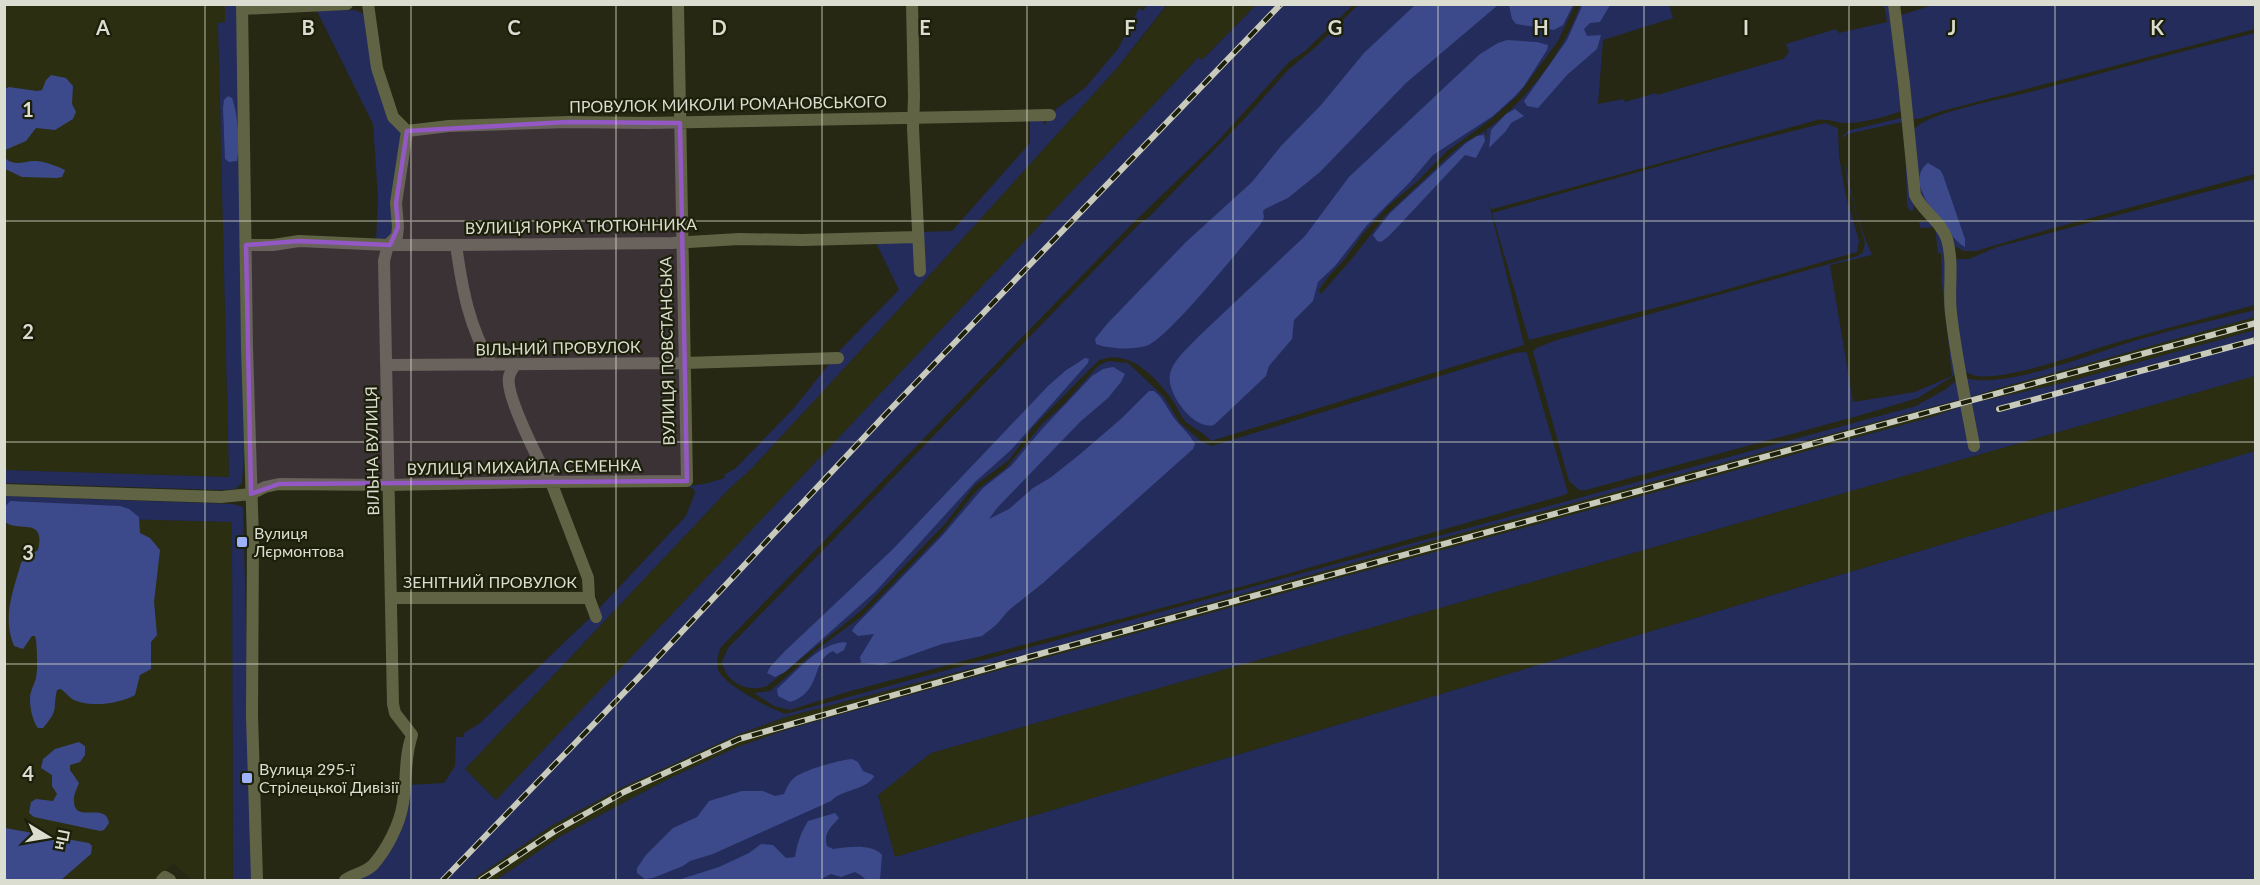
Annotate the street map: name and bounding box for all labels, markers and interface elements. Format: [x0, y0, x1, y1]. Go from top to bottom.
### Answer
text: A [95, 15, 110, 39]
text: B [301, 15, 315, 39]
text: C [507, 15, 521, 39]
text: D [711, 15, 727, 39]
text: E [919, 15, 931, 39]
text: F [1124, 15, 1136, 39]
text: G [1328, 15, 1342, 39]
text: H [1533, 15, 1549, 39]
text: I [1743, 15, 1749, 39]
text: J [1948, 15, 1956, 39]
text: K [2150, 15, 2164, 39]
street label: ПРОВУЛОК МИКОЛИ РОМАНОВСЬКОГО [569, 91, 887, 116]
text: 1 [22, 97, 34, 121]
street label: ВУЛИЦЯ ЮРКА ТЮТЮННИКА [465, 214, 697, 237]
street label: ВУЛИЦЯ ПОВСТАНСЬКА [655, 256, 678, 446]
text: 2 [22, 319, 34, 343]
street label: ВІЛЬНИЙ ПРОВУЛОК [475, 337, 641, 358]
street label: ВІЛЬНА ВУЛИЦЯ [361, 386, 382, 516]
street label: ВУЛИЦЯ МИХАЙЛА СЕМЕНКА [406, 455, 642, 478]
place label: Вулиця Лєрмонтова [253, 523, 344, 560]
marker: Вулиця Лєрмонтова [235, 535, 249, 549]
text: 3 [22, 540, 34, 564]
street label: ЗЕНІТНИЙ ПРОВУЛОК [403, 572, 577, 591]
place label: Вулиця 295-ї Стрілецької Дивізії [259, 759, 400, 796]
text: 4 [22, 761, 34, 785]
marker: Вулиця 295-ї Стрілецької Дивізії [240, 771, 254, 785]
north arrow [18, 807, 78, 867]
text: Пн [52, 828, 75, 852]

